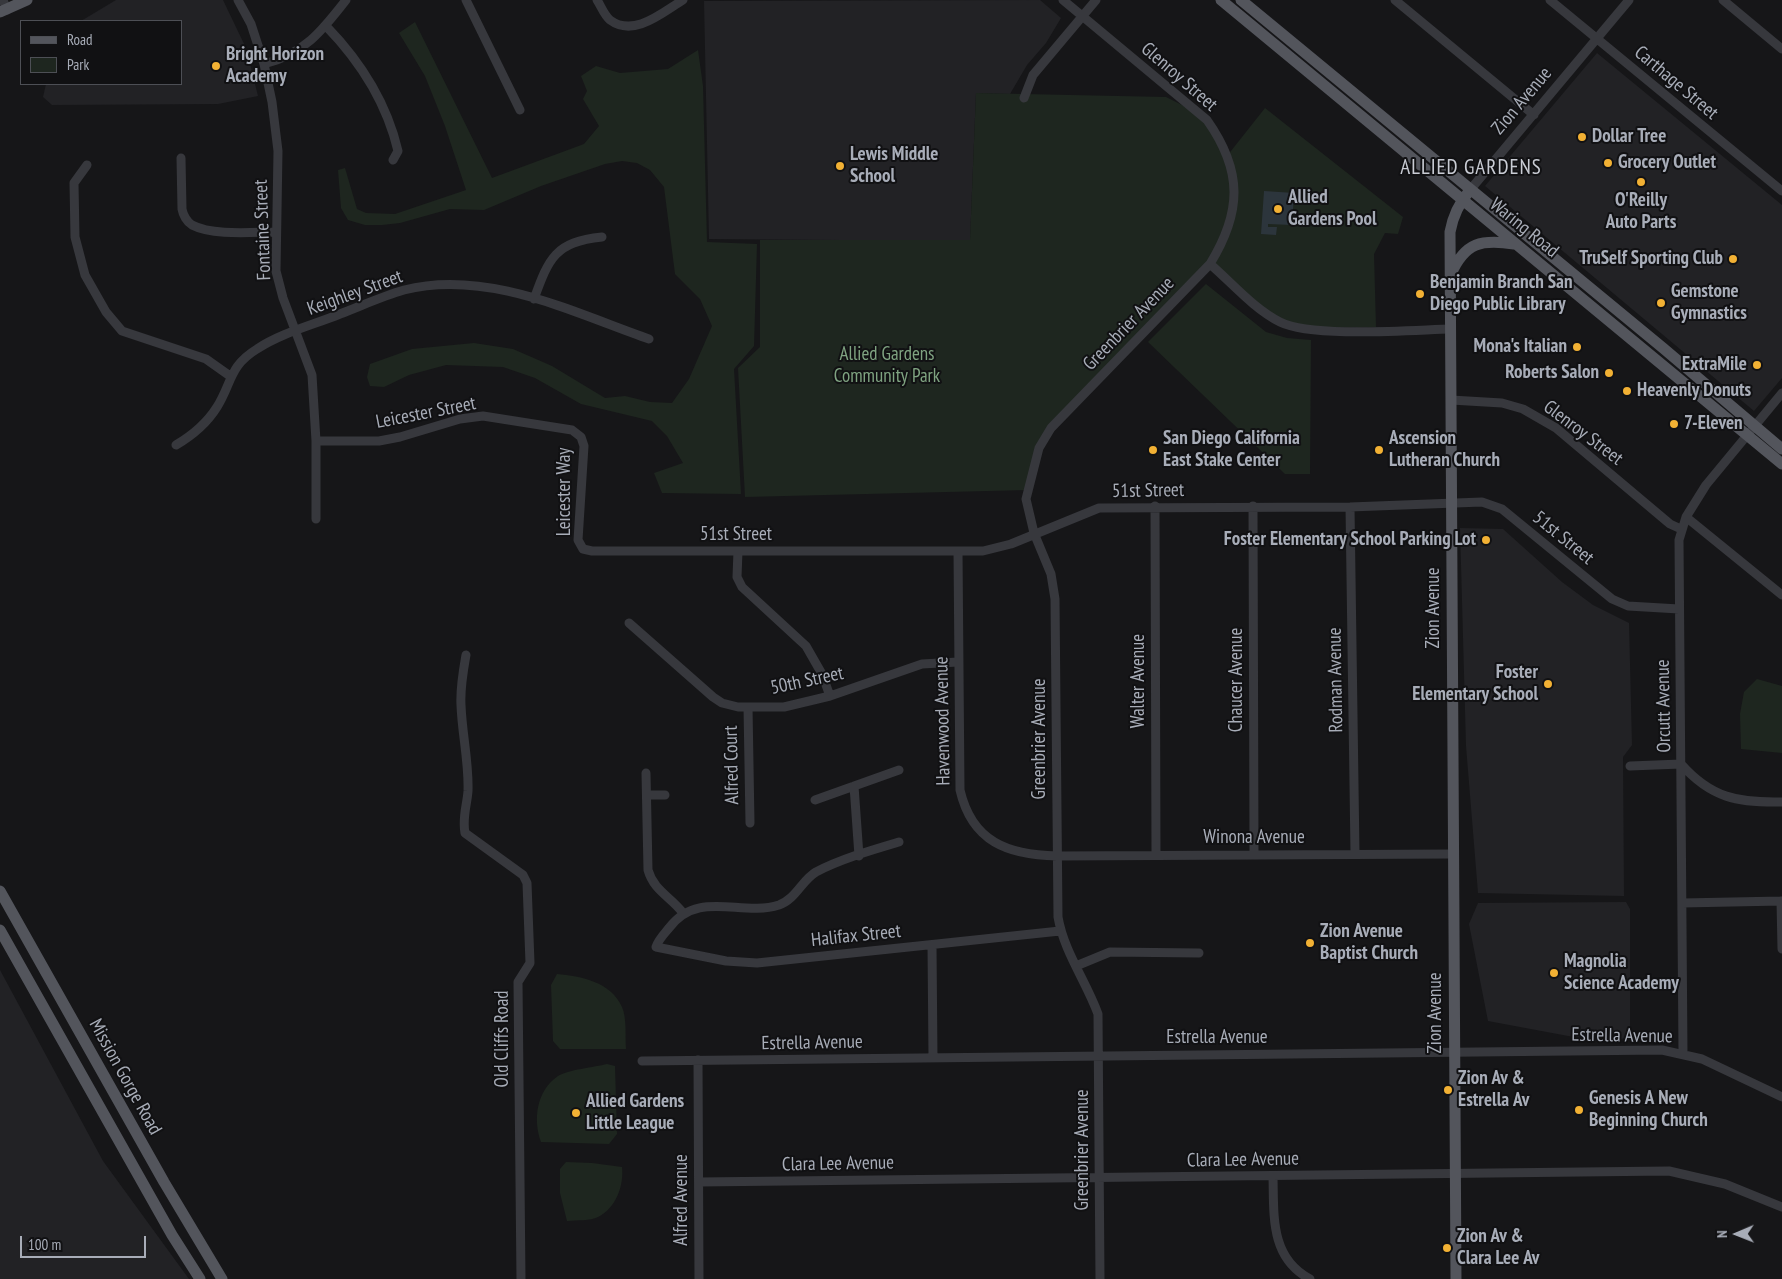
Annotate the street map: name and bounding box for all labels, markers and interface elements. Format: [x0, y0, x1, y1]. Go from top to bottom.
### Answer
legend [20, 20, 182, 85]
text: Road [67, 30, 93, 49]
street label: Glenroy Street [1136, 38, 1222, 116]
street label: Carthage Street [1629, 41, 1723, 125]
place label: Bright Horizon Academy [226, 44, 324, 88]
text: Park [67, 55, 89, 74]
marker: Bright Horizon Academy [210, 60, 222, 72]
street label: Zion Avenue [1487, 63, 1557, 139]
place label: Dollar Tree [1592, 126, 1666, 148]
marker: Dollar Tree [1576, 131, 1588, 143]
place label: Lewis Middle School [850, 144, 938, 188]
place label: Grocery Outlet [1618, 152, 1716, 174]
district label: ALLIED GARDENS [1399, 155, 1543, 181]
marker: Grocery Outlet [1602, 157, 1614, 169]
marker: Lewis Middle School [834, 160, 846, 172]
marker: O'Reilly Auto Parts [1635, 176, 1647, 188]
street label: Fontaine Street [250, 179, 276, 281]
place label: Allied Gardens Pool [1288, 187, 1377, 231]
place label: O'Reilly Auto Parts [1606, 190, 1676, 234]
street label: Waring Road [1485, 193, 1563, 263]
marker: Allied Gardens Pool [1272, 203, 1284, 215]
place label: TruSelf Sporting Club [1579, 248, 1723, 270]
marker: TruSelf Sporting Club [1727, 253, 1739, 265]
street label: Keighley Street [304, 265, 406, 321]
place label: Benjamin Branch San Diego Public Library [1430, 272, 1572, 316]
street label: Greenbrier Avenue [1079, 273, 1179, 375]
place label: Gemstone Gymnastics [1671, 281, 1747, 325]
marker: Benjamin Branch San Diego Public Library [1414, 288, 1426, 300]
marker: Gemstone Gymnastics [1655, 297, 1667, 309]
place label: Mona's Italian [1474, 336, 1567, 358]
marker: Mona's Italian [1571, 341, 1583, 353]
park label: Allied Gardens Community Park [834, 344, 940, 388]
place label: ExtraMile [1682, 354, 1747, 376]
marker: ExtraMile [1751, 359, 1763, 371]
place label: Roberts Salon [1505, 362, 1599, 384]
marker: Roberts Salon [1603, 367, 1615, 379]
place label: Heavenly Donuts [1637, 380, 1751, 402]
marker: Heavenly Donuts [1621, 385, 1633, 397]
street label: Leicester Street [374, 392, 478, 434]
street label: Glenroy Street [1539, 396, 1627, 470]
place label: 7-Eleven [1684, 413, 1743, 435]
marker: 7-Eleven [1668, 418, 1680, 430]
place label: San Diego California East Stake Center [1163, 428, 1300, 472]
place label: Ascension Lutheran Church [1389, 428, 1500, 472]
marker: San Diego California East Stake Center [1147, 444, 1159, 456]
marker: Ascension Lutheran Church [1373, 444, 1385, 456]
street label: Leicester Way [554, 448, 576, 536]
street label: 51st Street [1112, 479, 1184, 503]
street label: 51st Street [1528, 506, 1598, 570]
street label: 51st Street [700, 524, 772, 546]
place label: Foster Elementary School Parking Lot [1224, 529, 1476, 551]
marker: Foster Elementary School Parking Lot [1480, 534, 1492, 546]
street label: Zion Avenue [1423, 567, 1445, 649]
street label: Rodman Avenue [1324, 627, 1348, 733]
street label: Chaucer Avenue [1226, 628, 1248, 732]
street label: Walter Avenue [1128, 634, 1150, 728]
street label: Havenwood Avenue [930, 656, 956, 786]
street label: Orcutt Avenue [1652, 659, 1676, 753]
street label: 50th Street [768, 662, 846, 700]
place label: Foster Elementary School [1412, 662, 1538, 706]
street label: Greenbrier Avenue [1029, 678, 1051, 800]
marker: Foster Elementary School [1542, 678, 1554, 690]
street label: Alfred Court [720, 725, 744, 805]
street label: Winona Avenue [1203, 827, 1305, 849]
street label: Halifax Street [810, 920, 902, 952]
place label: Zion Avenue Baptist Church [1320, 921, 1418, 965]
marker: Zion Avenue Baptist Church [1304, 937, 1316, 949]
place label: Magnolia Science Academy [1564, 951, 1679, 995]
marker: Magnolia Science Academy [1548, 967, 1560, 979]
street label: Zion Avenue [1425, 972, 1447, 1054]
street label: Old Cliffs Road [492, 991, 514, 1087]
street label: Mission Gorge Road [84, 1015, 166, 1139]
street label: Estrella Avenue [1571, 1024, 1673, 1048]
street label: Estrella Avenue [1166, 1027, 1268, 1049]
street label: Estrella Avenue [761, 1031, 863, 1055]
place label: Zion Av & Estrella Av [1458, 1068, 1529, 1112]
marker: Zion Av & Estrella Av [1442, 1084, 1454, 1096]
place label: Genesis A New Beginning Church [1589, 1088, 1708, 1132]
street label: Greenbrier Avenue [1072, 1089, 1094, 1211]
place label: Allied Gardens Little League [586, 1091, 684, 1135]
marker: Genesis A New Beginning Church [1573, 1104, 1585, 1116]
marker: Allied Gardens Little League [570, 1107, 582, 1119]
street label: Clara Lee Avenue [1187, 1148, 1299, 1172]
street label: Clara Lee Avenue [782, 1152, 894, 1176]
street label: Alfred Avenue [671, 1154, 693, 1246]
north arrow [1712, 1209, 1762, 1259]
scale bar [22, 1226, 149, 1258]
place label: Zion Av & Clara Lee Av [1457, 1226, 1539, 1270]
text: N [1713, 1230, 1731, 1238]
text: 100 m [28, 1235, 61, 1254]
marker: Zion Av & Clara Lee Av [1441, 1242, 1453, 1254]

